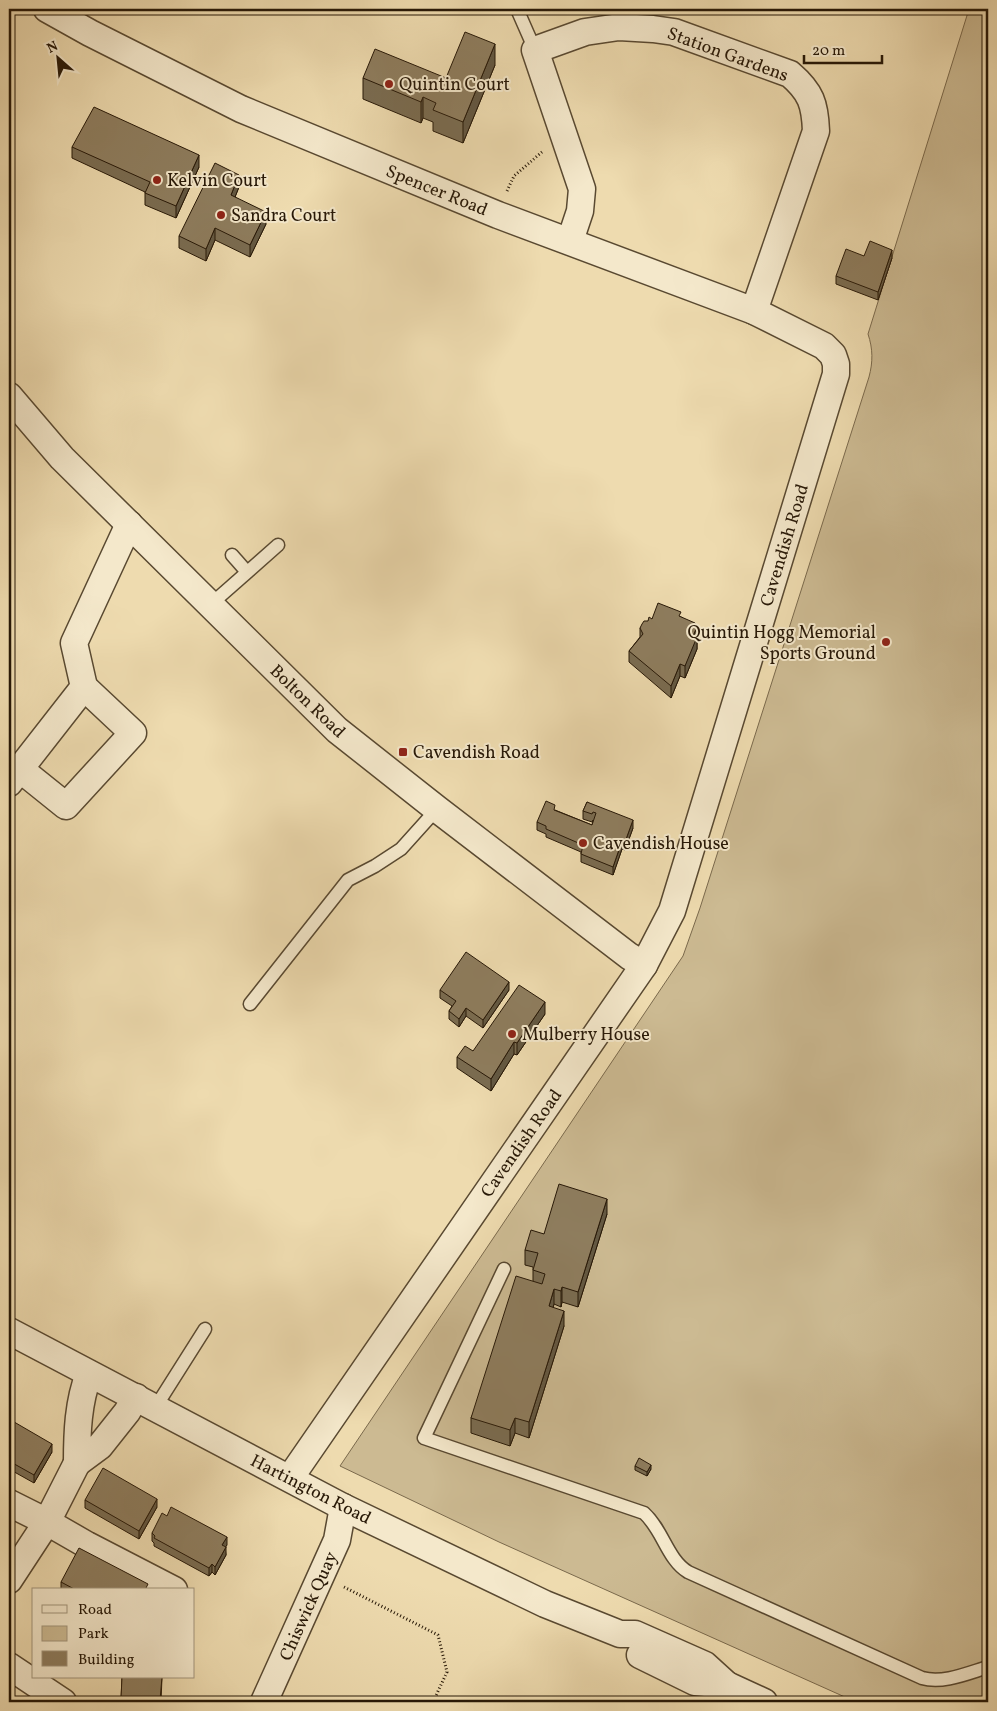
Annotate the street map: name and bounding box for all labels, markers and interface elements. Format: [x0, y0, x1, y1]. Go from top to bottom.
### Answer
street label: Station Gardens [663, 22, 792, 89]
north arrow [32, 32, 82, 82]
scale bar [804, 32, 882, 64]
text: N [44, 37, 62, 59]
text: 20 m [812, 41, 845, 62]
place label: Quintin Court [399, 73, 510, 98]
marker: Quintin Court [383, 78, 395, 90]
street label: Spencer Road [382, 160, 491, 223]
place label: Kelvin Court [167, 169, 267, 194]
marker: Kelvin Court [151, 174, 163, 186]
place label: Sandra Court [231, 204, 336, 229]
marker: Sandra Court [215, 209, 227, 221]
street label: Cavendish Road [755, 481, 816, 610]
place label: Quintin Hogg Memorial Sports Ground [688, 621, 876, 667]
marker: Quintin Hogg Memorial Sports Ground [880, 636, 892, 648]
street label: Bolton Road [263, 659, 350, 745]
place label: Cavendish Road [413, 741, 540, 766]
marker: Cavendish Road [397, 746, 409, 758]
place label: Cavendish House [593, 832, 729, 857]
marker: Cavendish House [577, 837, 589, 849]
place label: Mulberry House [522, 1023, 650, 1048]
marker: Mulberry House [506, 1028, 518, 1040]
street label: Cavendish Road [476, 1085, 569, 1203]
street label: Hartington Road [246, 1449, 375, 1532]
street label: Chiswick Quay [274, 1548, 345, 1665]
legend [32, 1588, 195, 1678]
text: Road [78, 1600, 112, 1621]
text: Park [78, 1624, 109, 1645]
text: Building [78, 1650, 135, 1671]

